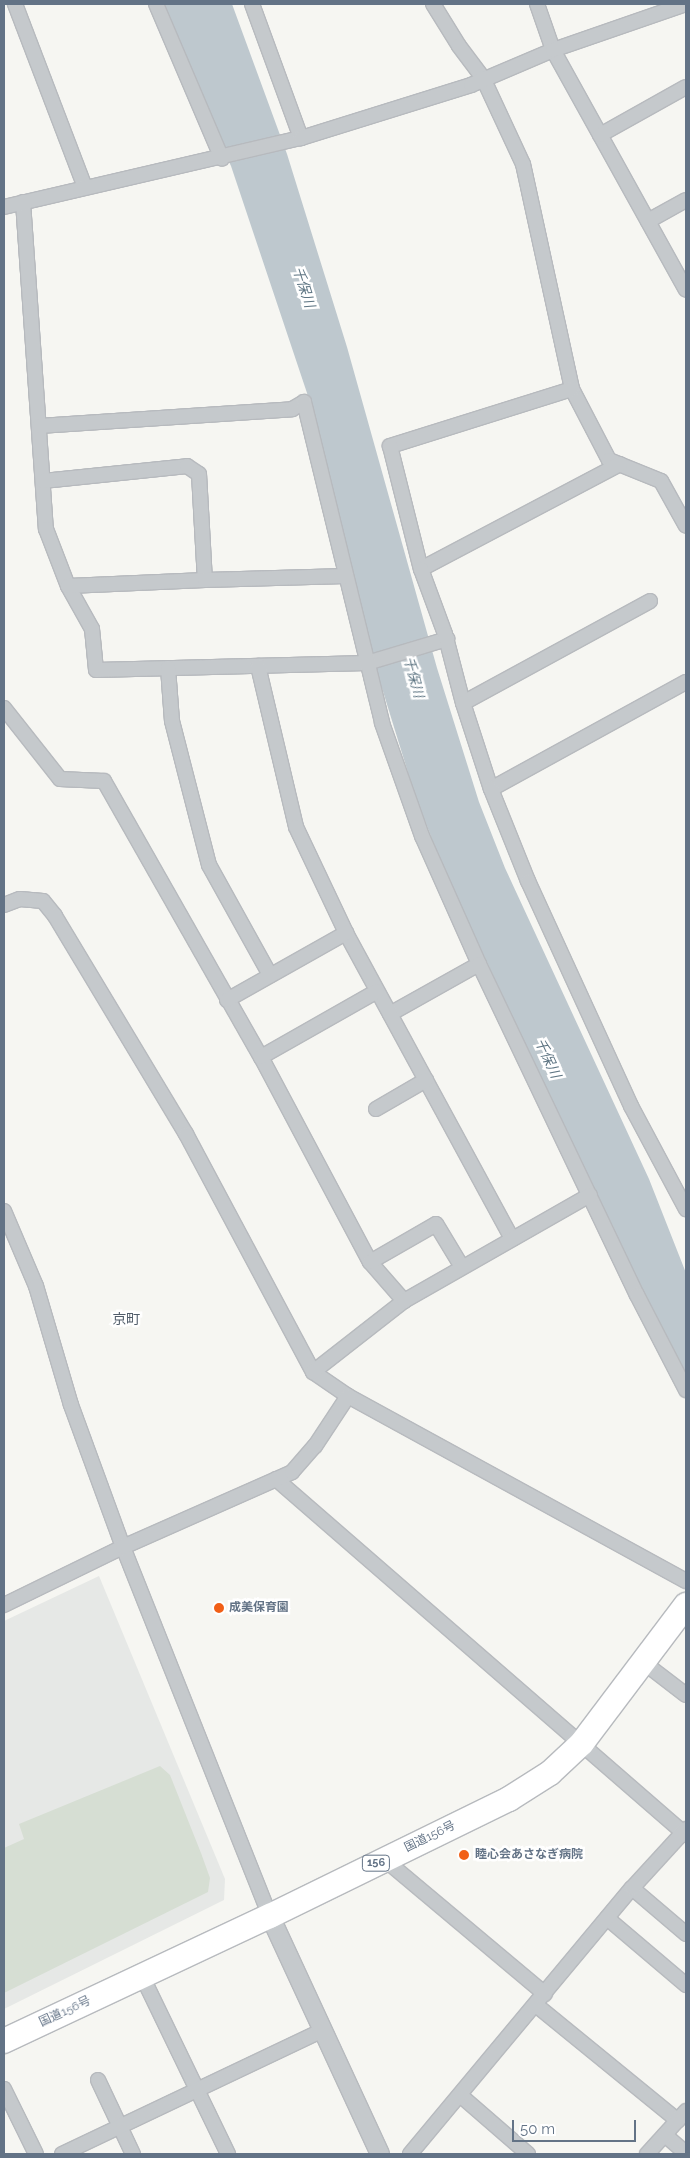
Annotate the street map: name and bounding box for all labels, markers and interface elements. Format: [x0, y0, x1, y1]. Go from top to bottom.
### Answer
water label: 千保川 [290, 264, 318, 310]
water label: 千保川 [400, 655, 428, 699]
water label: 千保川 [532, 1035, 564, 1081]
district label: 京町 [112, 1311, 140, 1327]
place label: 成美保育園 [229, 1601, 289, 1615]
marker: 成美保育園 [213, 1602, 225, 1614]
street label: 国道156号 [402, 1818, 458, 1856]
marker: 睦心会あさなぎ病院 [457, 1848, 471, 1862]
place label: 睦心会あさなぎ病院 [475, 1848, 583, 1862]
road number: 156 [361, 1855, 391, 1872]
street label: 国道156号 [37, 1994, 93, 2030]
scale bar [515, 2110, 639, 2142]
text: 50 m [520, 2120, 555, 2138]

